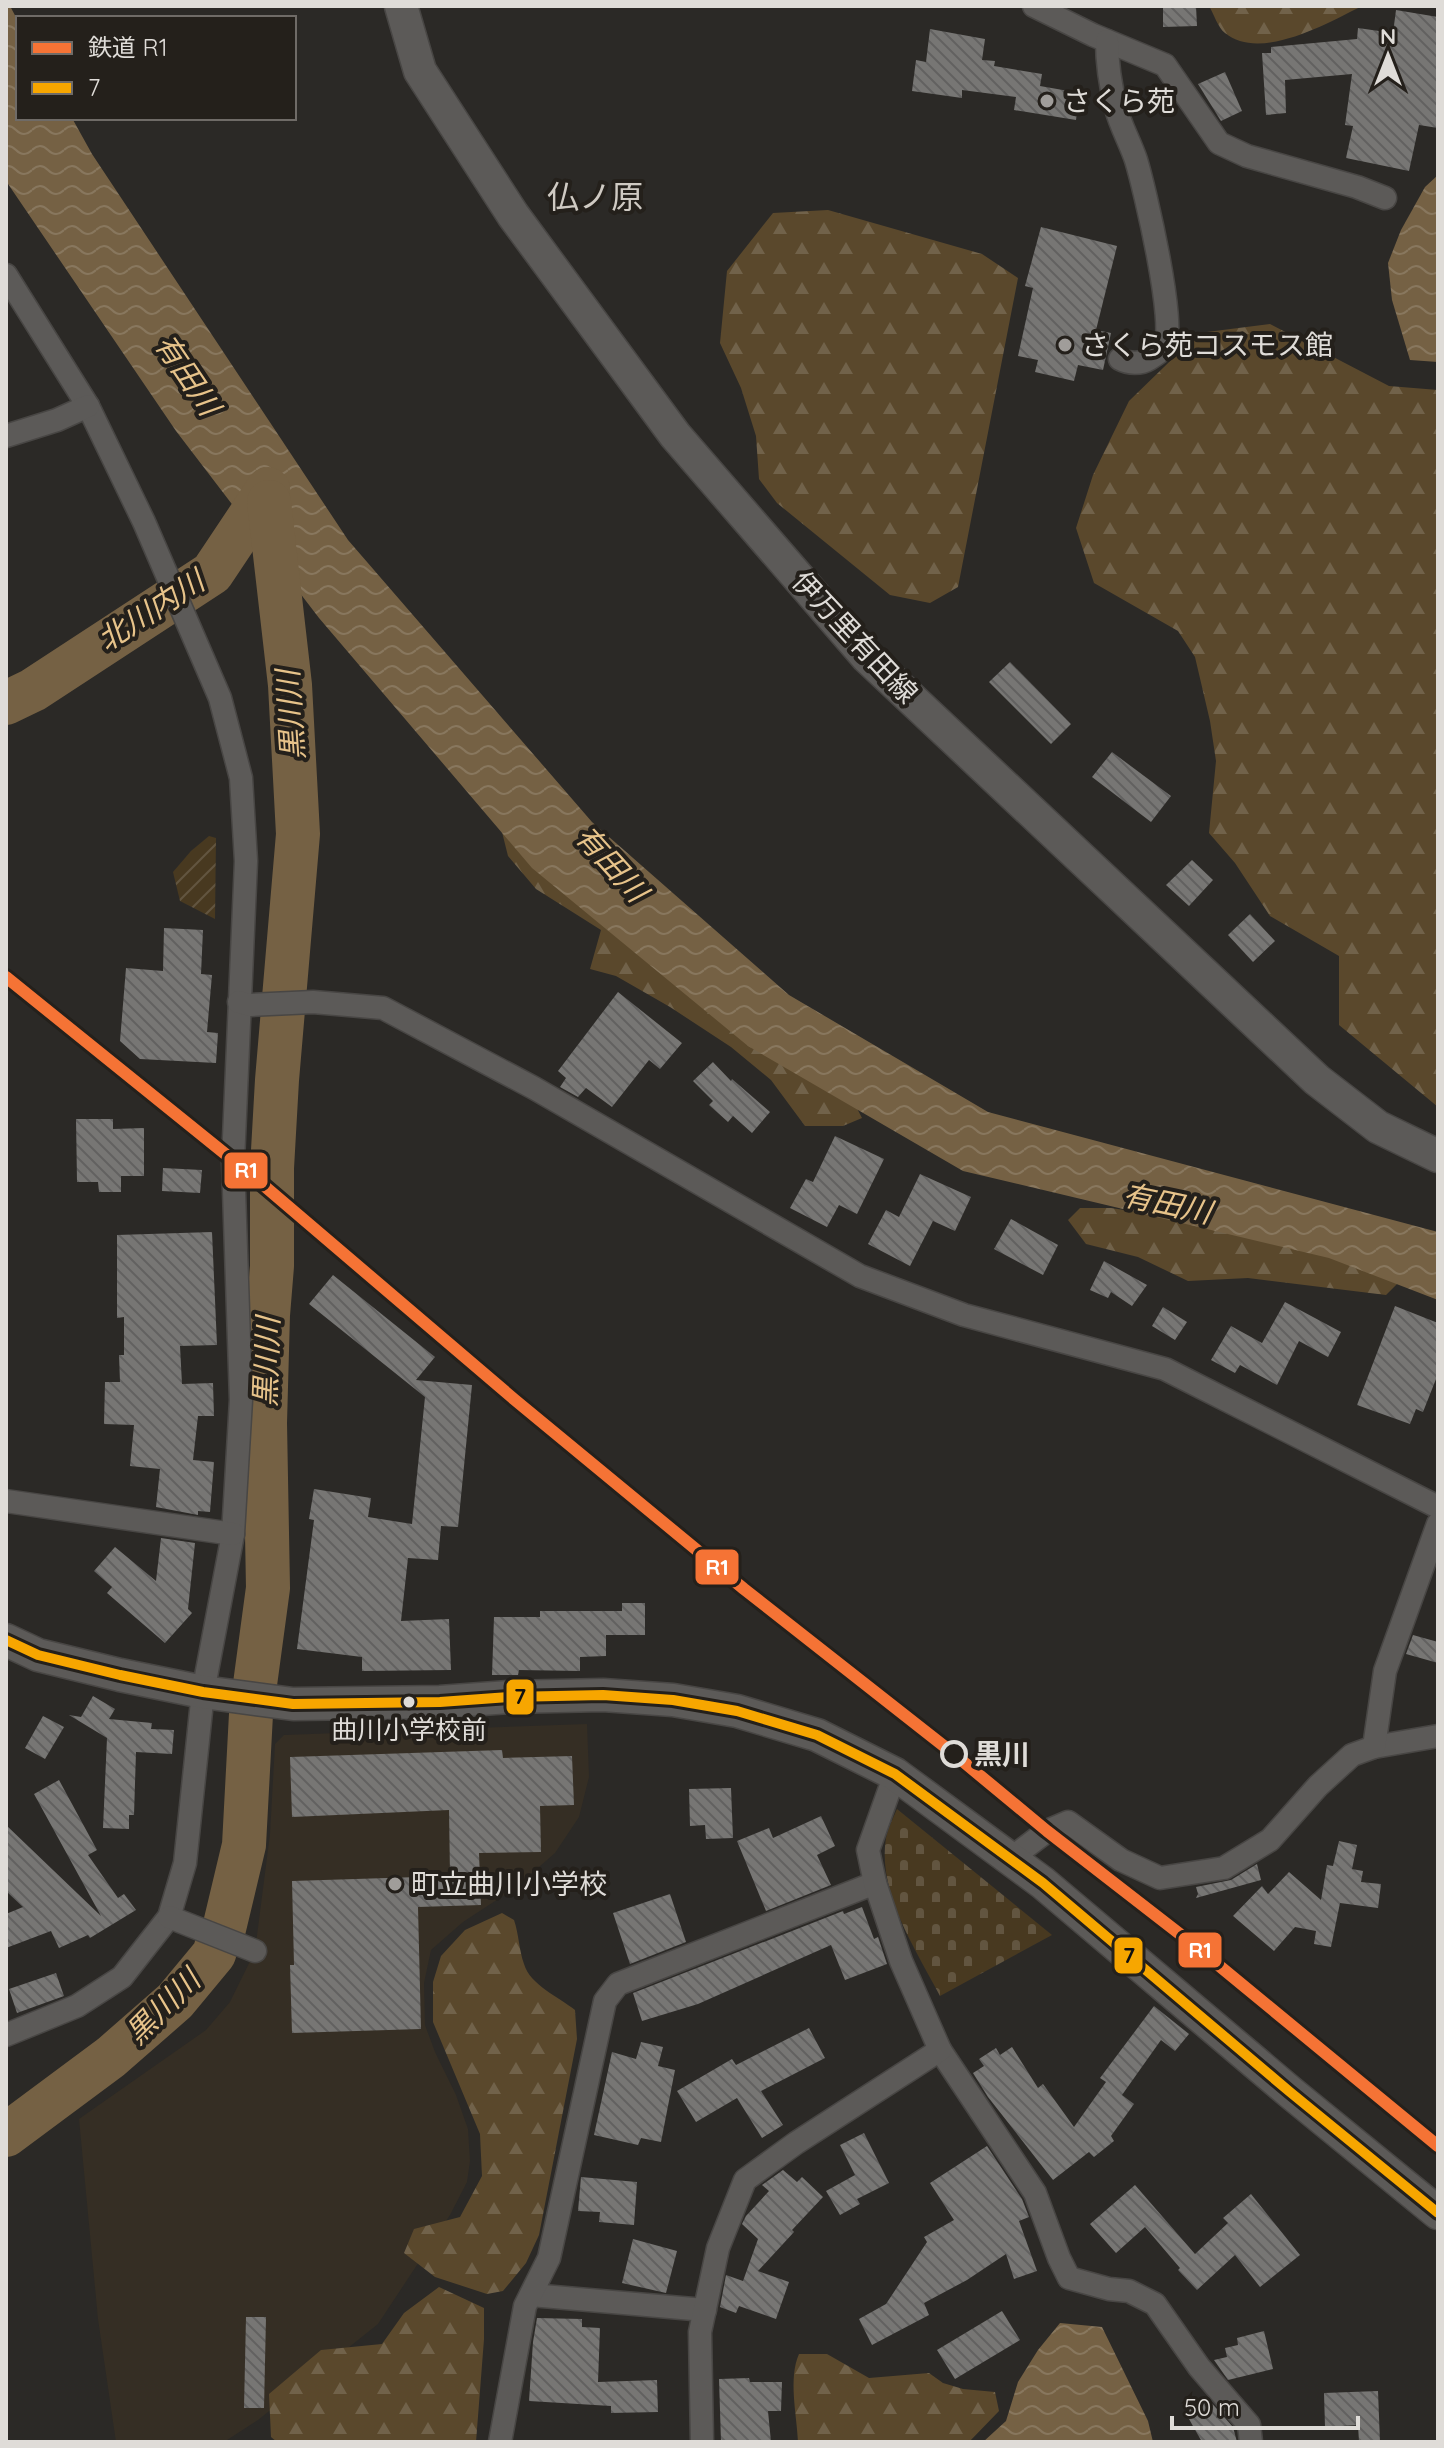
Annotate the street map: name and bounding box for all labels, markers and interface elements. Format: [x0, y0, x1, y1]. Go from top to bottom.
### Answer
legend [16, 16, 296, 120]
north arrow [1348, 16, 1428, 96]
text: N [1380, 22, 1396, 50]
text: 鉄道 R1 [88, 32, 168, 62]
text: 7 [88, 72, 100, 102]
place label: さくら苑 [1063, 83, 1175, 118]
marker: さくら苑 [1038, 92, 1056, 110]
district label: 仏ノ原 [547, 176, 643, 216]
water label: 有田川 [147, 327, 230, 425]
place label: さくら苑コスモス館 [1081, 327, 1333, 362]
marker: さくら苑コスモス館 [1056, 336, 1074, 354]
water label: 北川内川 [90, 560, 214, 659]
street label: 伊万里有田線 [785, 563, 925, 710]
water label: 黒川川 [268, 666, 312, 761]
water label: 有田川 [568, 817, 658, 912]
line badge: R1 [223, 1151, 269, 1190]
text: R1 [234, 1156, 258, 1184]
water label: 有田川 [1119, 1175, 1218, 1232]
water label: 黒川川 [245, 1313, 287, 1408]
line badge: R1 [694, 1548, 740, 1586]
text: R1 [705, 1553, 729, 1581]
line badge: 7 [505, 1678, 535, 1716]
text: 7 [514, 1682, 526, 1710]
marker: 曲川小学校前 [401, 1694, 417, 1710]
place label: 曲川小学校前 [331, 1713, 487, 1746]
place label: 黒川 [974, 1736, 1030, 1771]
marker: 黒川 [941, 1741, 967, 1767]
place label: 町立曲川小学校 [411, 1866, 607, 1901]
marker: 町立曲川小学校 [386, 1875, 404, 1893]
line badge: R1 [1177, 1931, 1223, 1969]
line badge: 7 [1113, 1936, 1144, 1975]
text: R1 [1188, 1936, 1212, 1964]
text: 7 [1123, 1941, 1135, 1969]
water label: 黒川川 [117, 1959, 210, 2052]
scale bar [1172, 2380, 1358, 2430]
text: 50 m [1184, 2392, 1240, 2422]

